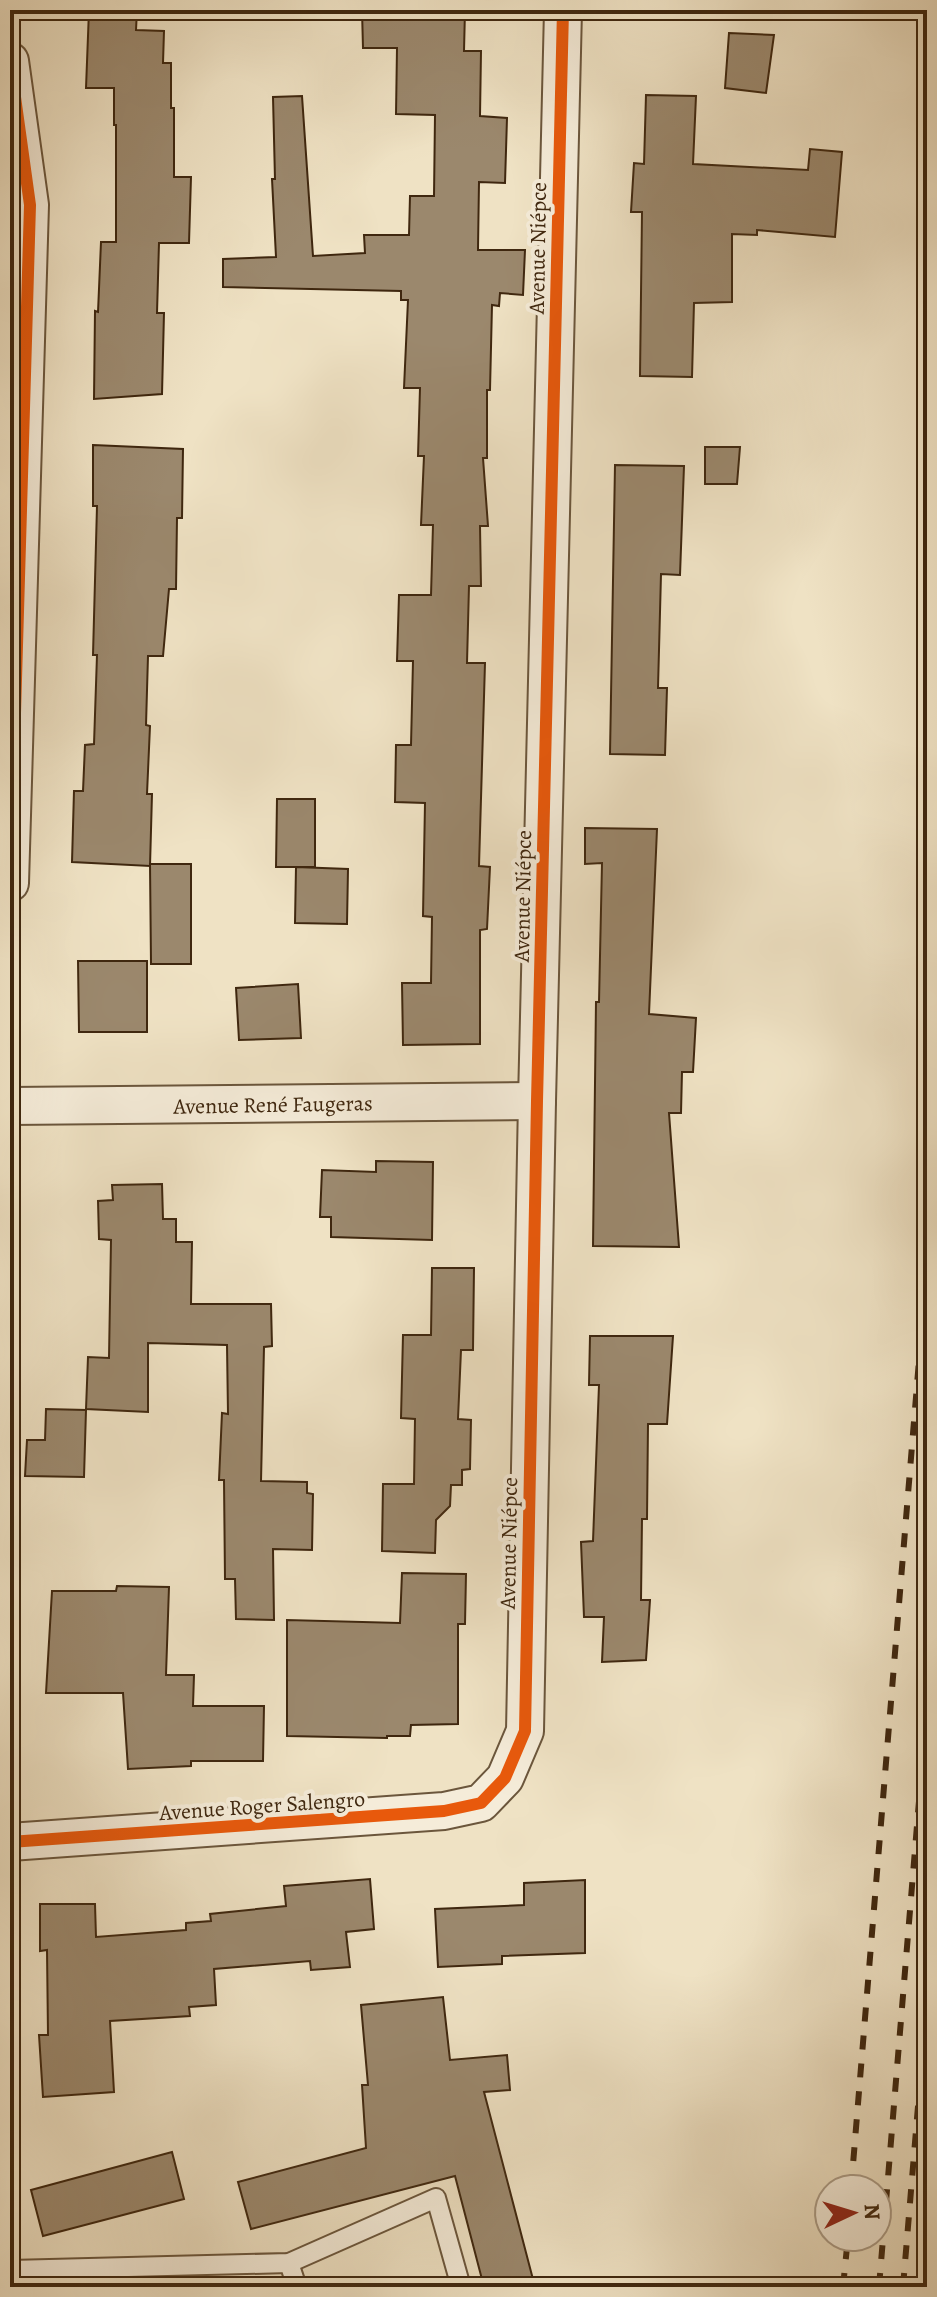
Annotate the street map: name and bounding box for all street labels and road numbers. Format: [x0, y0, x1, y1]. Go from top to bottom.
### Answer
street label: Avenue Niépce [522, 182, 554, 315]
street label: Avenue Niépce [507, 830, 539, 963]
street label: Avenue René Faugeras [172, 1088, 373, 1122]
street label: Avenue Niépce [493, 1477, 525, 1610]
street label: Avenue Roger Salengro [157, 1784, 366, 1828]

